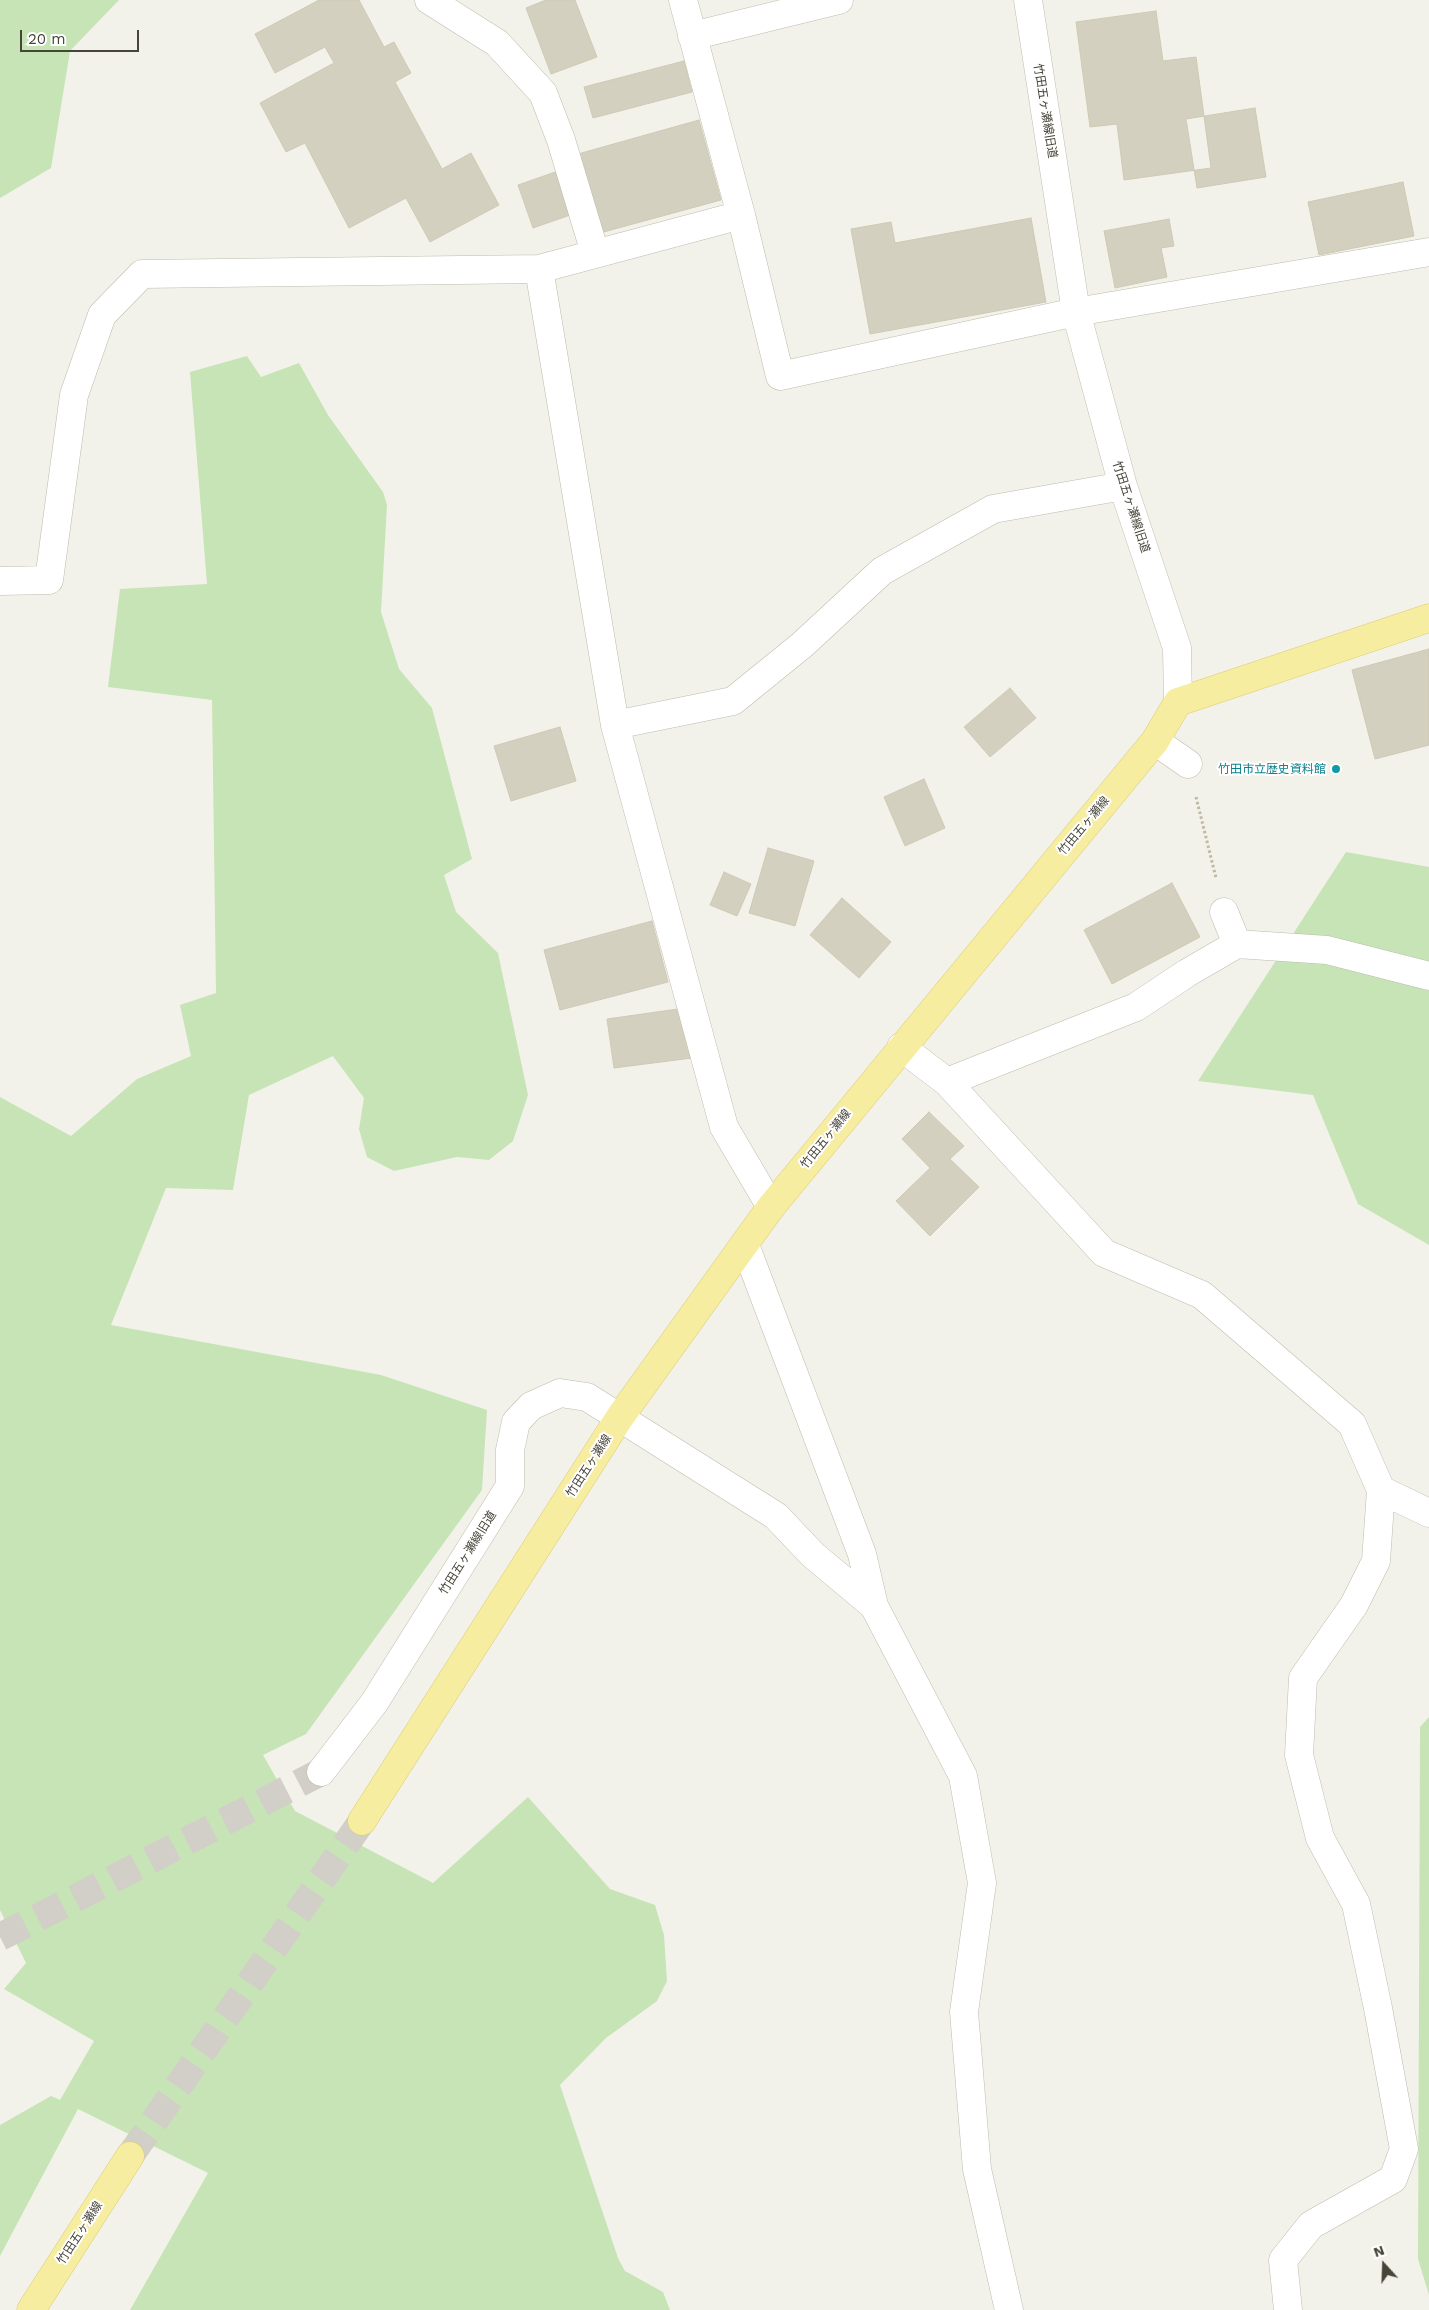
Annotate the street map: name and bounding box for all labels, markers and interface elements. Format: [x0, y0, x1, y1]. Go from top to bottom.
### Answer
scale bar [22, 20, 141, 52]
text: 20 m [28, 30, 66, 48]
street label: 竹田五ヶ瀬線旧道 [1030, 62, 1060, 160]
street label: 竹田五ヶ瀬線旧道 [1109, 459, 1153, 555]
place label: 竹田市立歴史資料館 [1218, 762, 1326, 776]
marker: 竹田市立歴史資料館 [1330, 763, 1342, 775]
street label: 竹田五ヶ瀬線 [1055, 794, 1113, 858]
street label: 竹田五ヶ瀬線 [798, 1106, 854, 1172]
street label: 竹田五ヶ瀬線 [563, 1432, 615, 1500]
street label: 竹田五ヶ瀬線旧道 [436, 1508, 500, 1598]
street label: 竹田五ヶ瀬線 [54, 2199, 106, 2267]
north arrow [1359, 2240, 1409, 2290]
text: N [1371, 2242, 1386, 2260]

